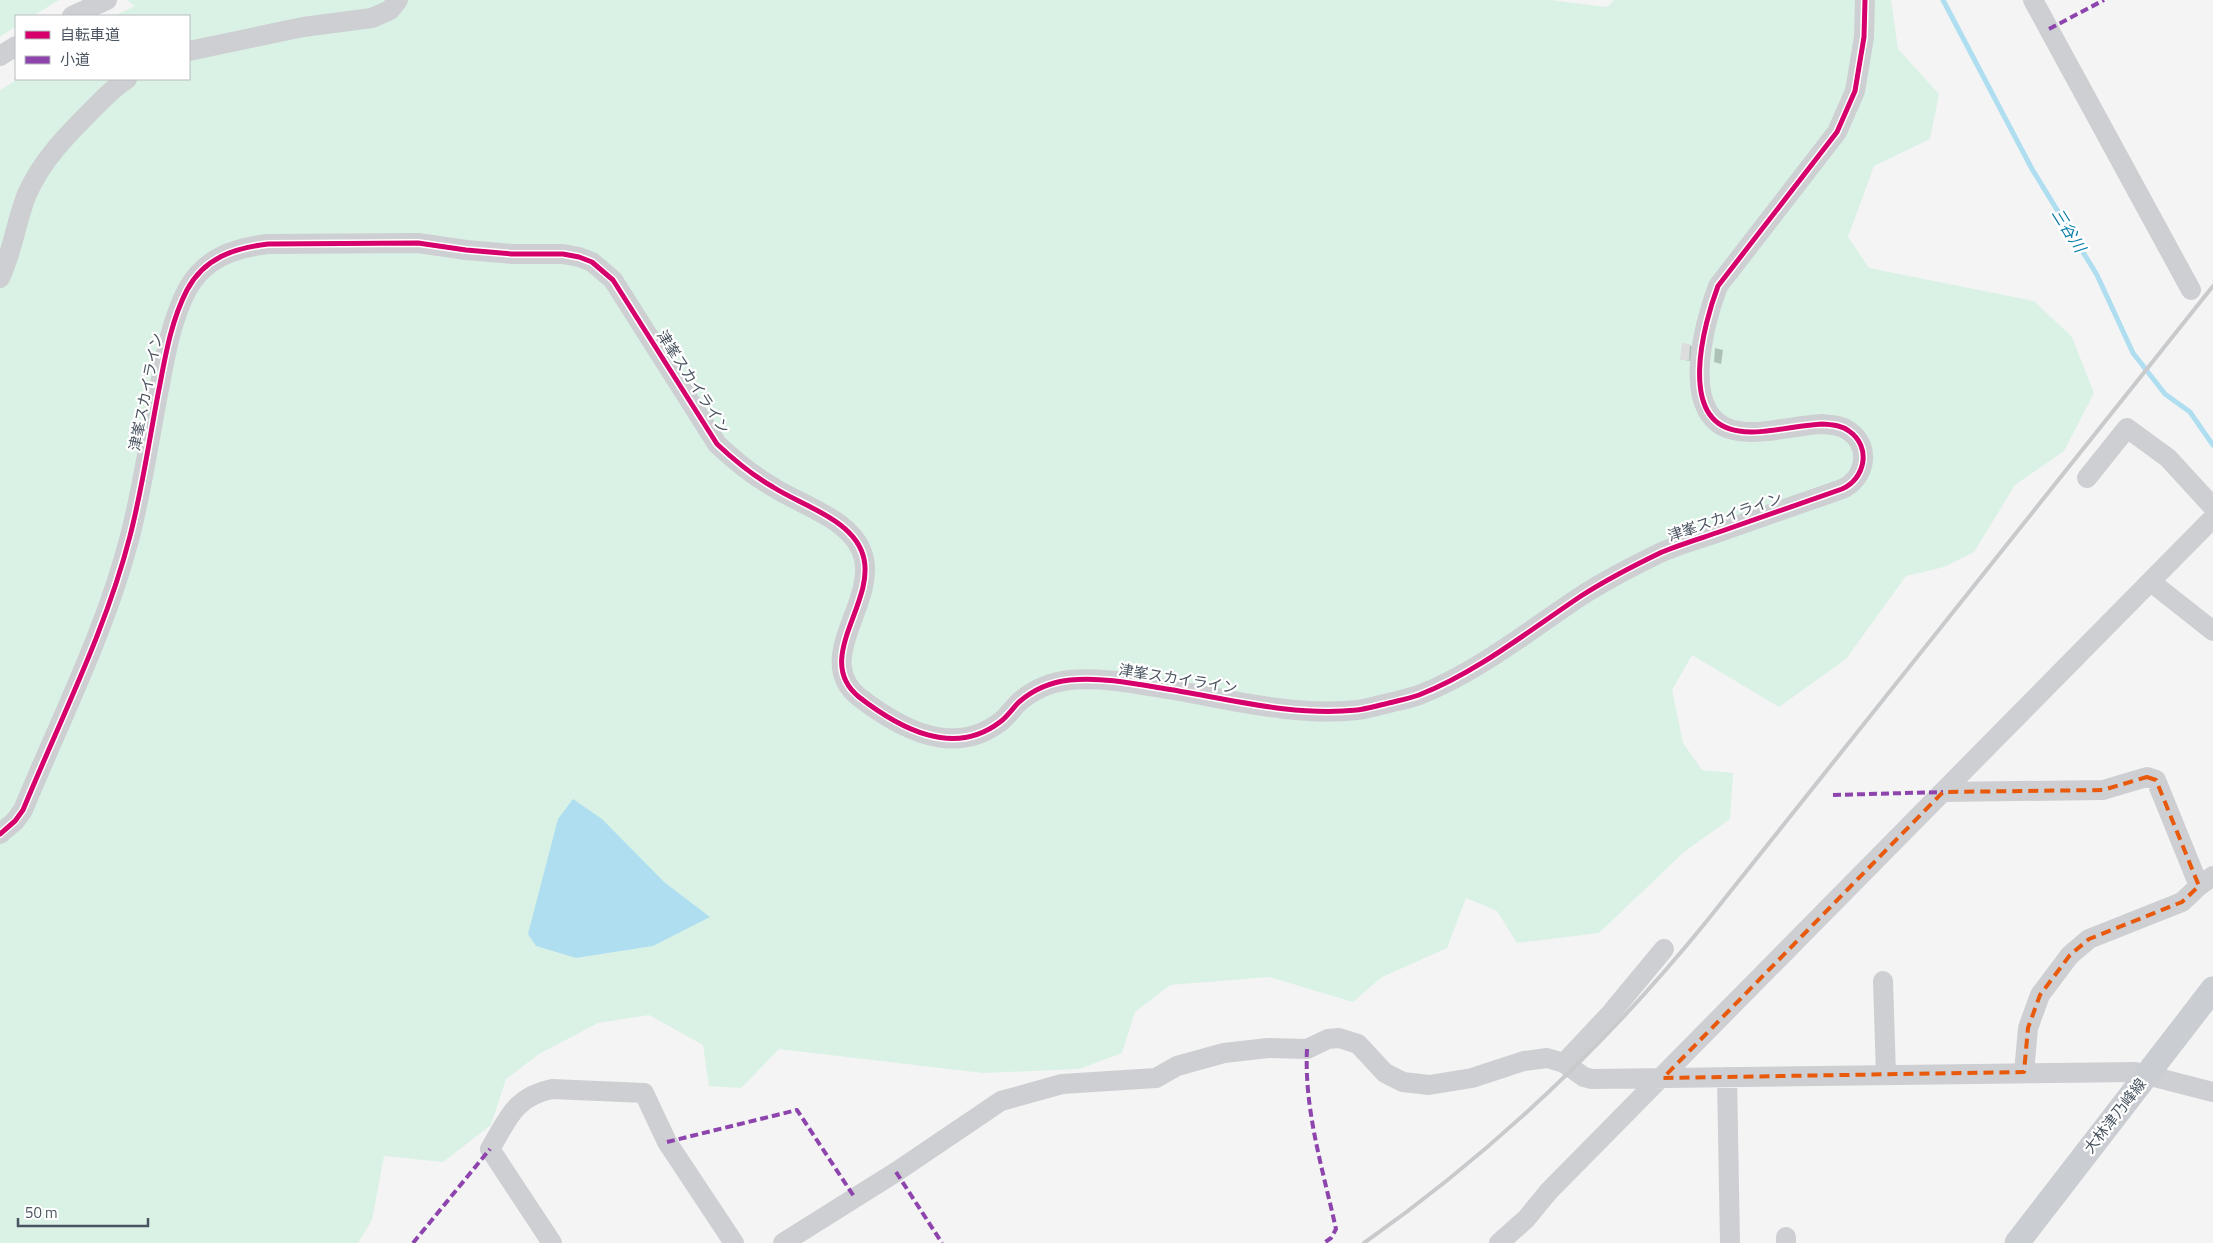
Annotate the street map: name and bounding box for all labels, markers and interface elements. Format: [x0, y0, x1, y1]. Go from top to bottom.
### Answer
legend [15, 15, 190, 80]
text: 自転車道 [60, 23, 120, 46]
text: 小道 [60, 48, 90, 71]
water label: 三谷川 [2046, 203, 2093, 258]
street label: 津峯スカイライン [651, 325, 736, 438]
street label: 津峯スカイライン [123, 331, 168, 453]
street label: 津峯スカイライン [1664, 486, 1785, 547]
street label: 津峯スカイライン [1117, 658, 1239, 699]
street label: 大林津乃峰線 [2078, 1073, 2151, 1158]
scale bar [18, 1196, 148, 1228]
text: 50 m [25, 1201, 58, 1224]

